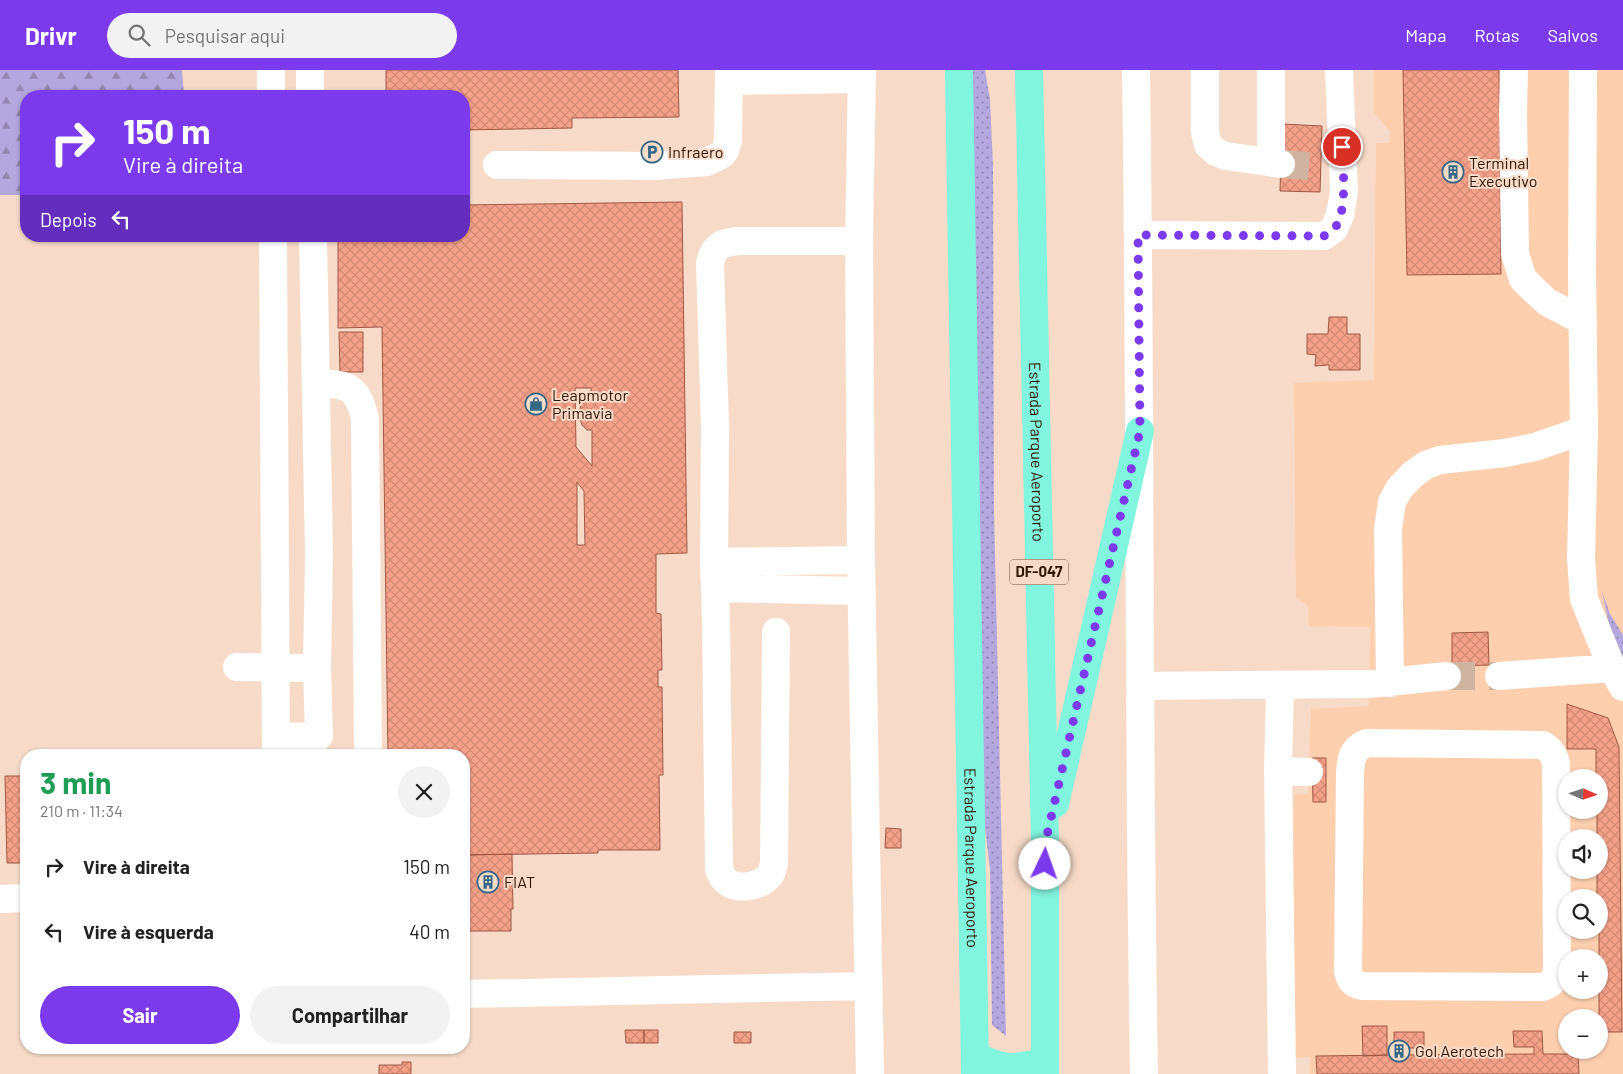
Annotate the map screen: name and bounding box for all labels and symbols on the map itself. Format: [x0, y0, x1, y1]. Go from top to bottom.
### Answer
pin [1321, 126, 1363, 168]
parking icon: Infraero [640, 140, 664, 164]
place label: Infraero [668, 142, 723, 161]
place label: Terminal Executivo [1469, 153, 1537, 190]
building icon: Terminal Executivo [1441, 160, 1465, 184]
street label: Estrada Parque Aeroporto [1026, 362, 1049, 542]
place label: Leapmotor Primavia [552, 385, 629, 422]
shop icon: Leapmotor Primavia [524, 392, 548, 416]
road number: DF-047 [1010, 560, 1068, 584]
street label: Estrada Parque Aeroporto [961, 768, 983, 948]
north arrow [1558, 769, 1608, 819]
position arrow [1018, 837, 1070, 889]
building icon: FIAT [476, 870, 500, 894]
place label: FIAT [504, 872, 535, 891]
building icon: Gol Aerotech [1387, 1039, 1411, 1063]
place label: Gol Aerotech [1415, 1041, 1504, 1060]

